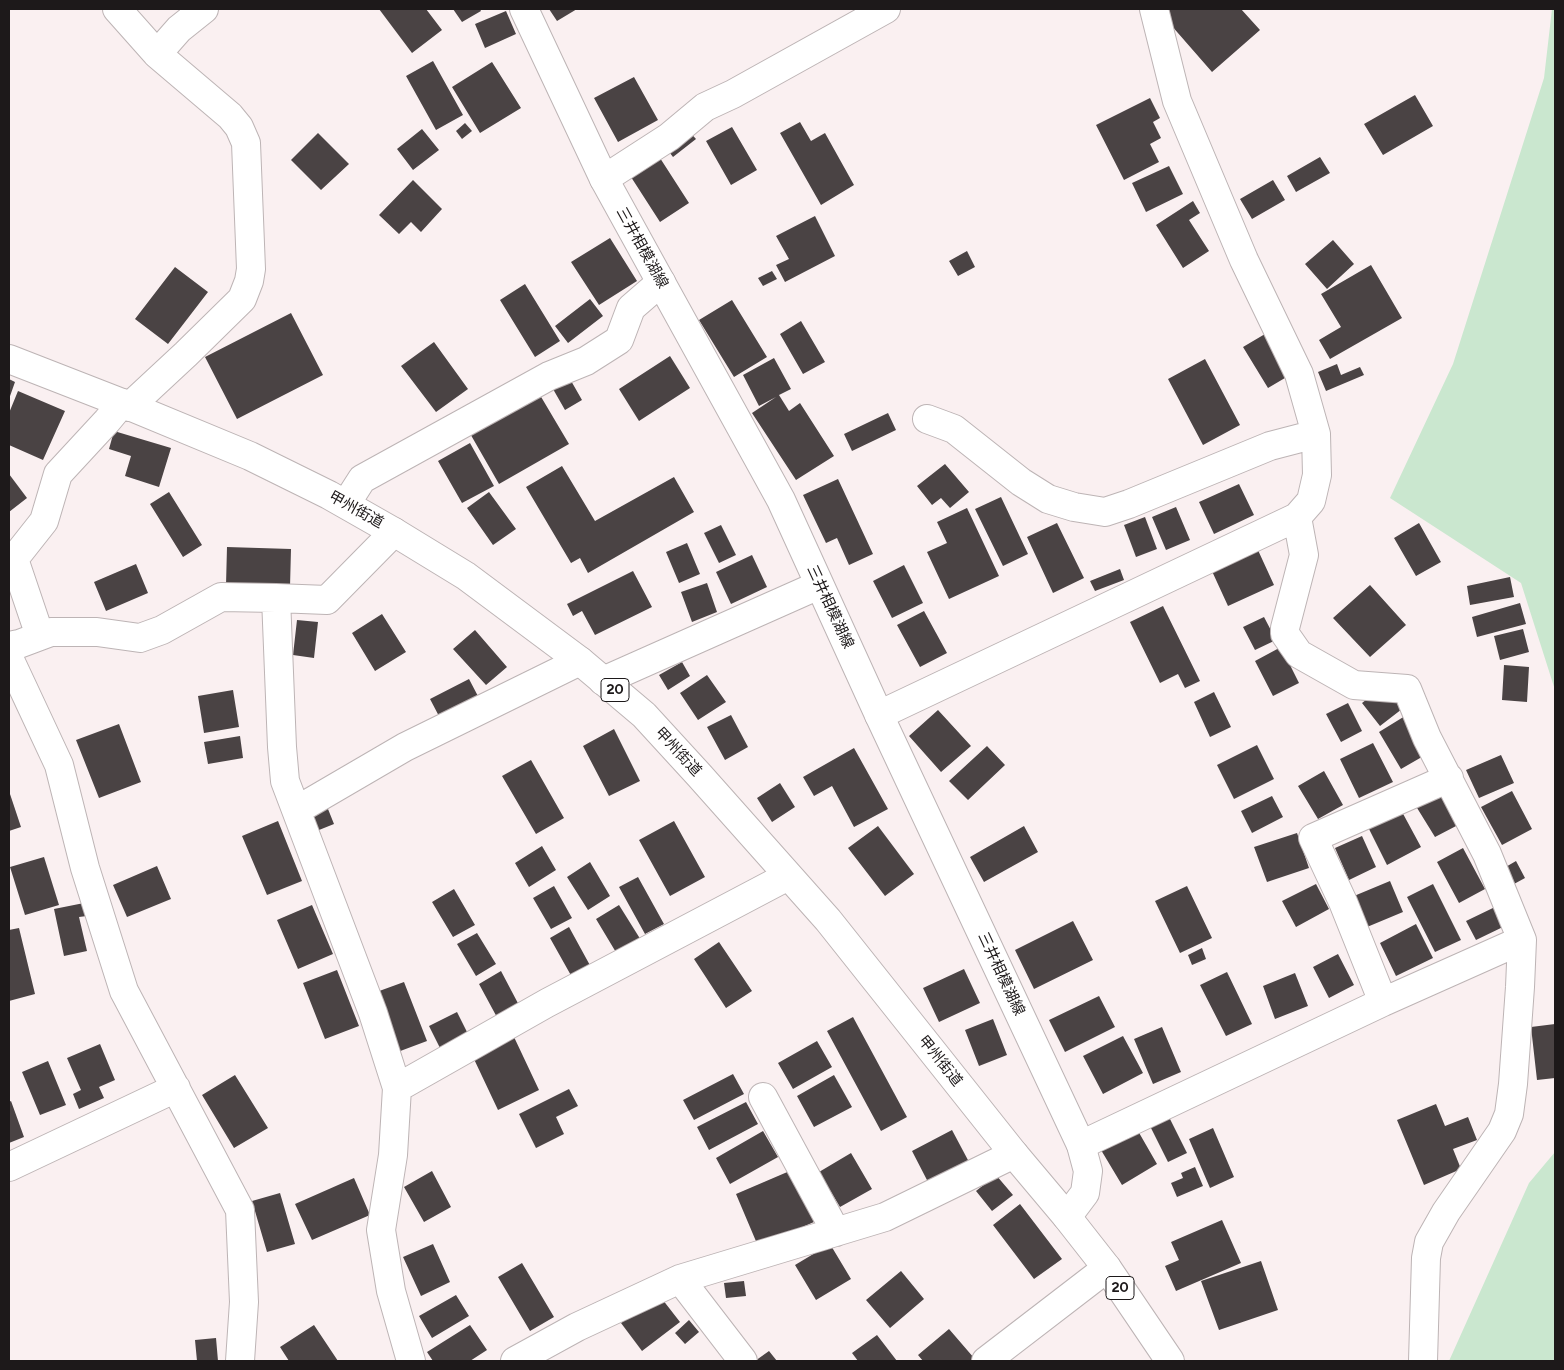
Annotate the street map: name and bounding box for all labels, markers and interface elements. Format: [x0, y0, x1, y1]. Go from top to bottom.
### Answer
street label: 三井相模湖線 [612, 204, 672, 292]
street label: 甲州街道 [325, 488, 387, 532]
street label: 三井相模湖線 [803, 562, 857, 652]
road number: 20 [601, 678, 629, 702]
street label: 甲州街道 [651, 724, 705, 780]
street label: 三井相模湖線 [974, 929, 1028, 1019]
street label: 甲州街道 [914, 1032, 966, 1090]
road number: 20 [1106, 1276, 1134, 1300]

